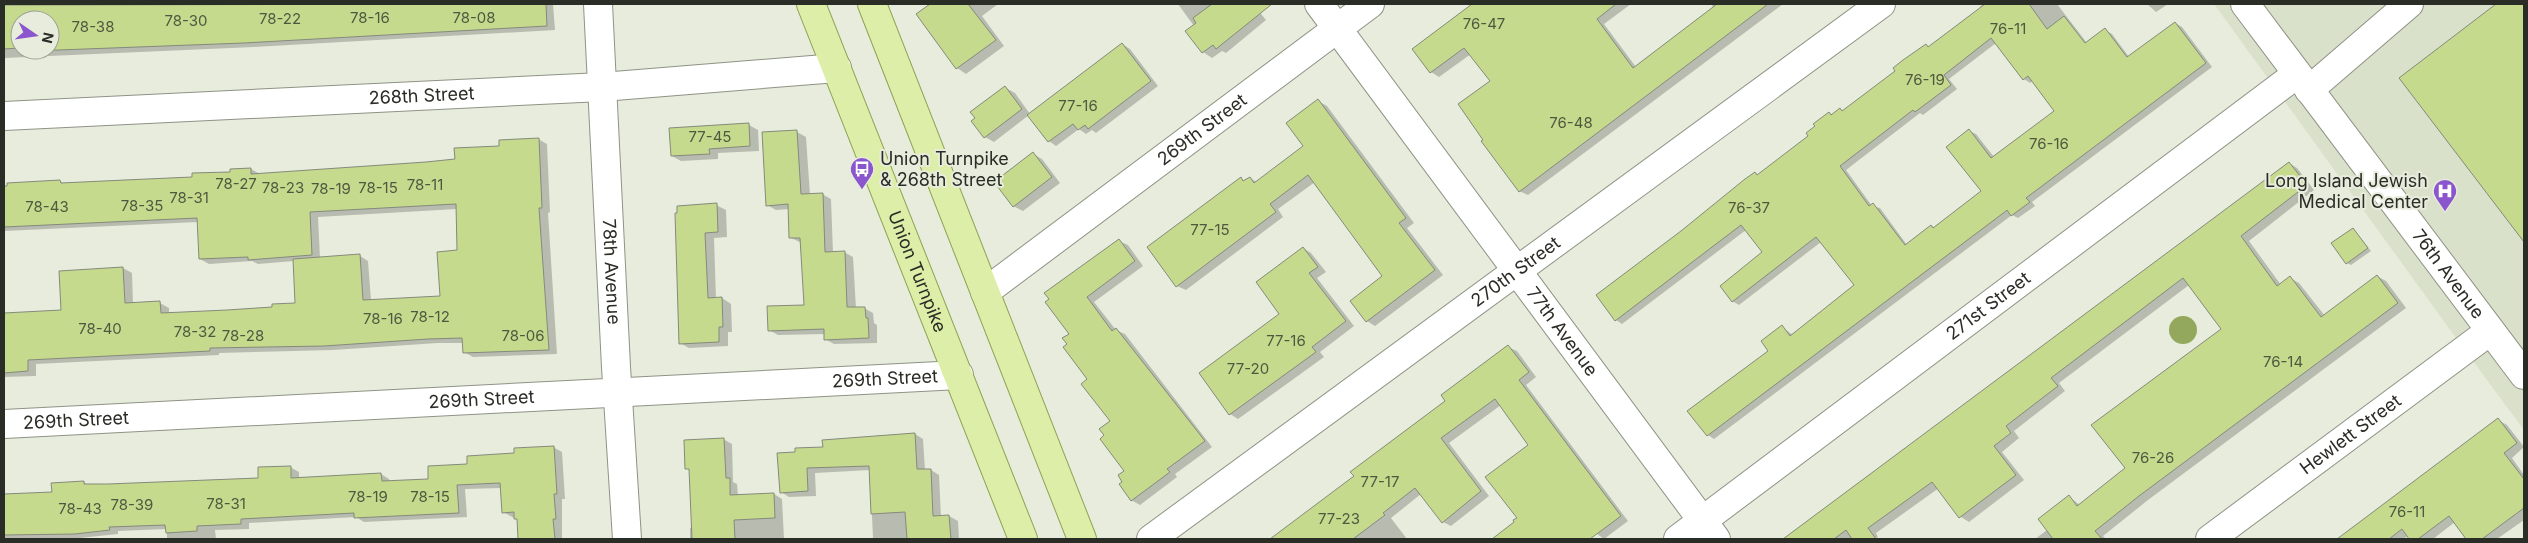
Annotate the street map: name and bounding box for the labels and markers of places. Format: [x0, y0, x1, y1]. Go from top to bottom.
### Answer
place label: Union Turnpike & 268th Street [880, 148, 1009, 190]
bus stop icon: Union Turnpike & 268th Street [849, 156, 875, 190]
place label: Long Island Jewish Medical Center [2265, 170, 2428, 212]
hospital icon: Long Island Jewish Medical Center [2432, 178, 2458, 212]

